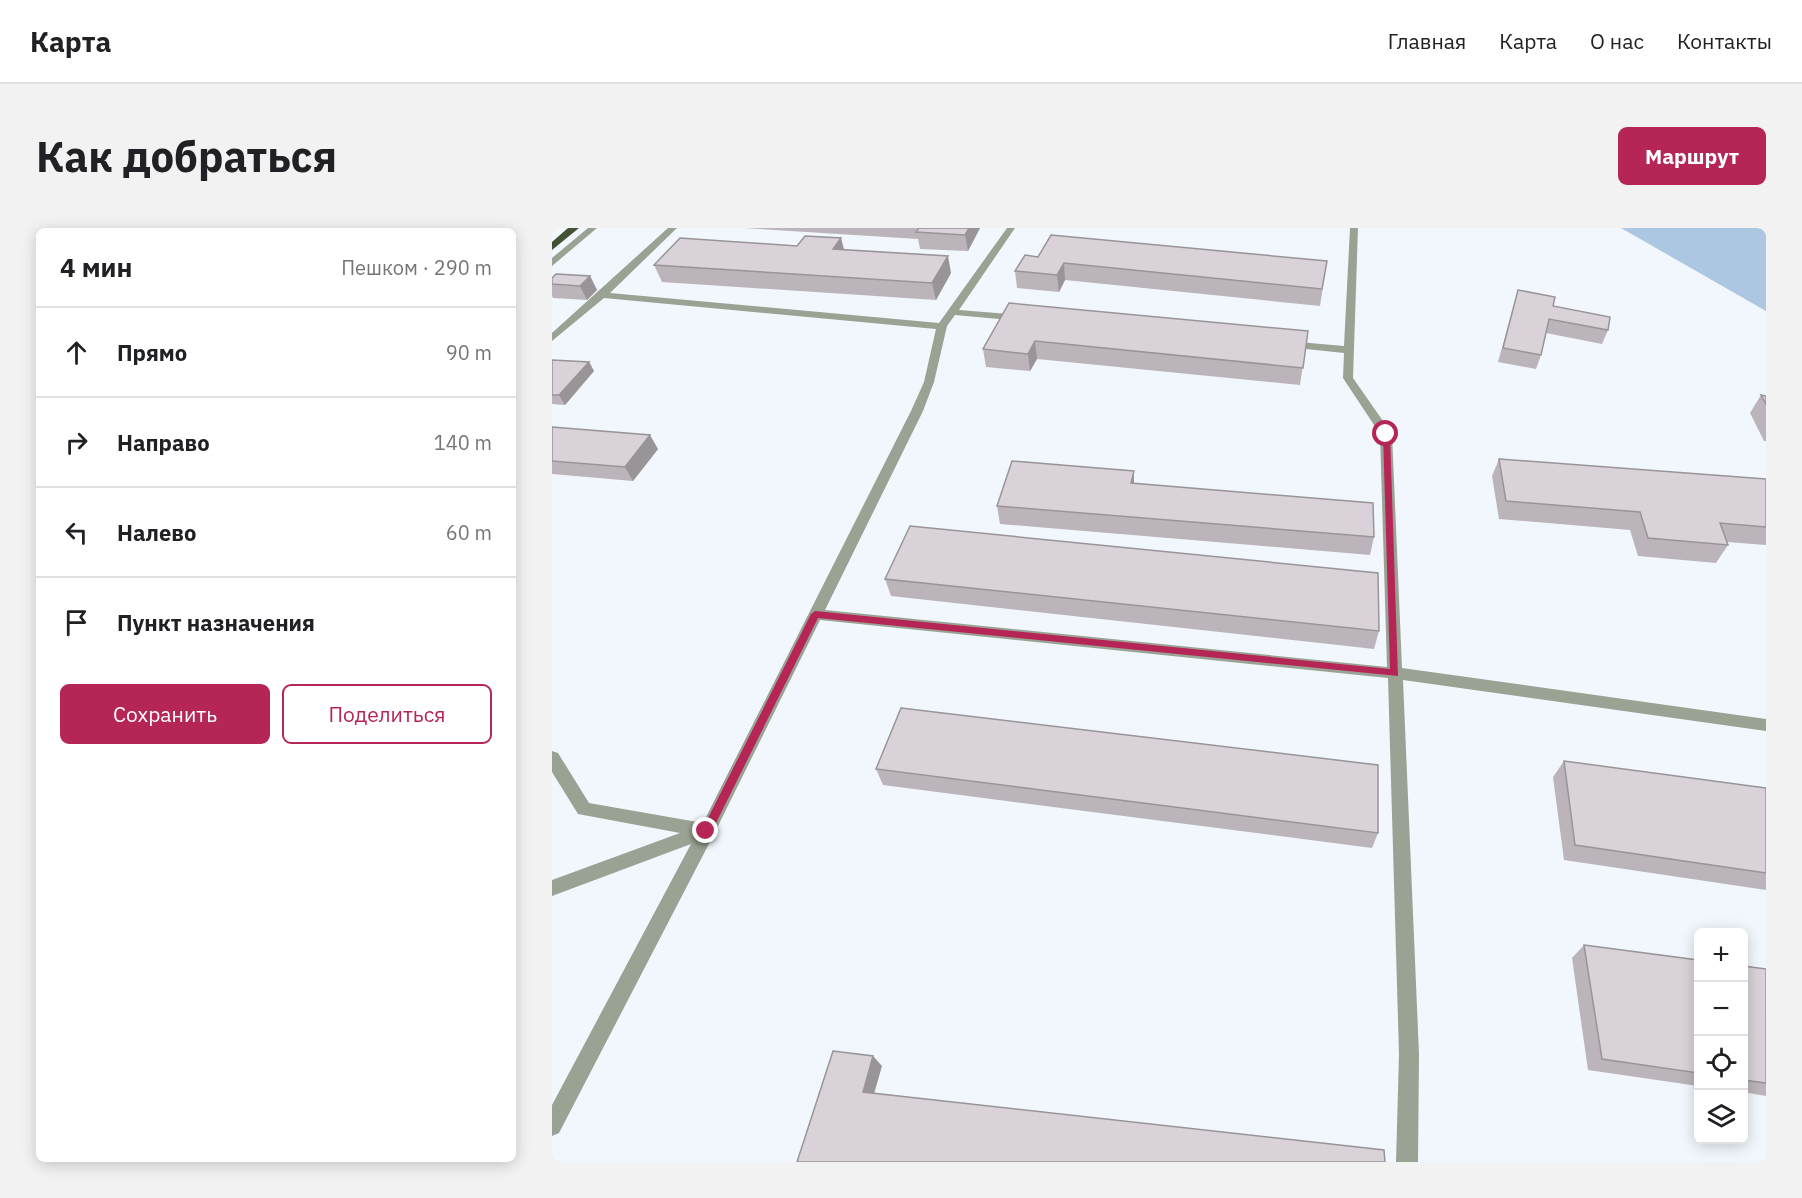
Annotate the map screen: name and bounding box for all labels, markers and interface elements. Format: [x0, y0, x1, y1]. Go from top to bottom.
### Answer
text: Карта [30, 23, 111, 60]
text: Главная [1388, 27, 1466, 55]
text: Карта [1499, 27, 1557, 55]
text: О нас [1590, 27, 1644, 55]
text: Контакты [1677, 27, 1772, 55]
button: Маршрут [1618, 127, 1766, 185]
text: Как добраться [36, 129, 337, 184]
text: 4 мин [60, 250, 132, 284]
text: Пешком · 290 m [341, 254, 492, 281]
icon: ahead [60, 336, 93, 369]
text: Прямо [117, 338, 187, 367]
text: 90 m [446, 339, 492, 366]
route start [1372, 420, 1398, 446]
icon: right [60, 426, 93, 459]
text: Направо [117, 428, 210, 457]
text: 140 m [434, 429, 492, 456]
icon: left [60, 516, 93, 549]
text: Налево [117, 518, 196, 547]
text: 60 m [446, 519, 492, 546]
icon: arrive [60, 606, 93, 639]
text: Пункт назначения [117, 608, 315, 637]
button: Сохранить [60, 684, 270, 744]
button: Поделиться [282, 684, 492, 744]
route end [692, 817, 718, 843]
map controls [1694, 928, 1748, 1144]
button: + [1694, 928, 1748, 982]
button: − [1694, 982, 1748, 1036]
button: locate [1694, 1036, 1748, 1090]
button: layers [1694, 1090, 1748, 1144]

